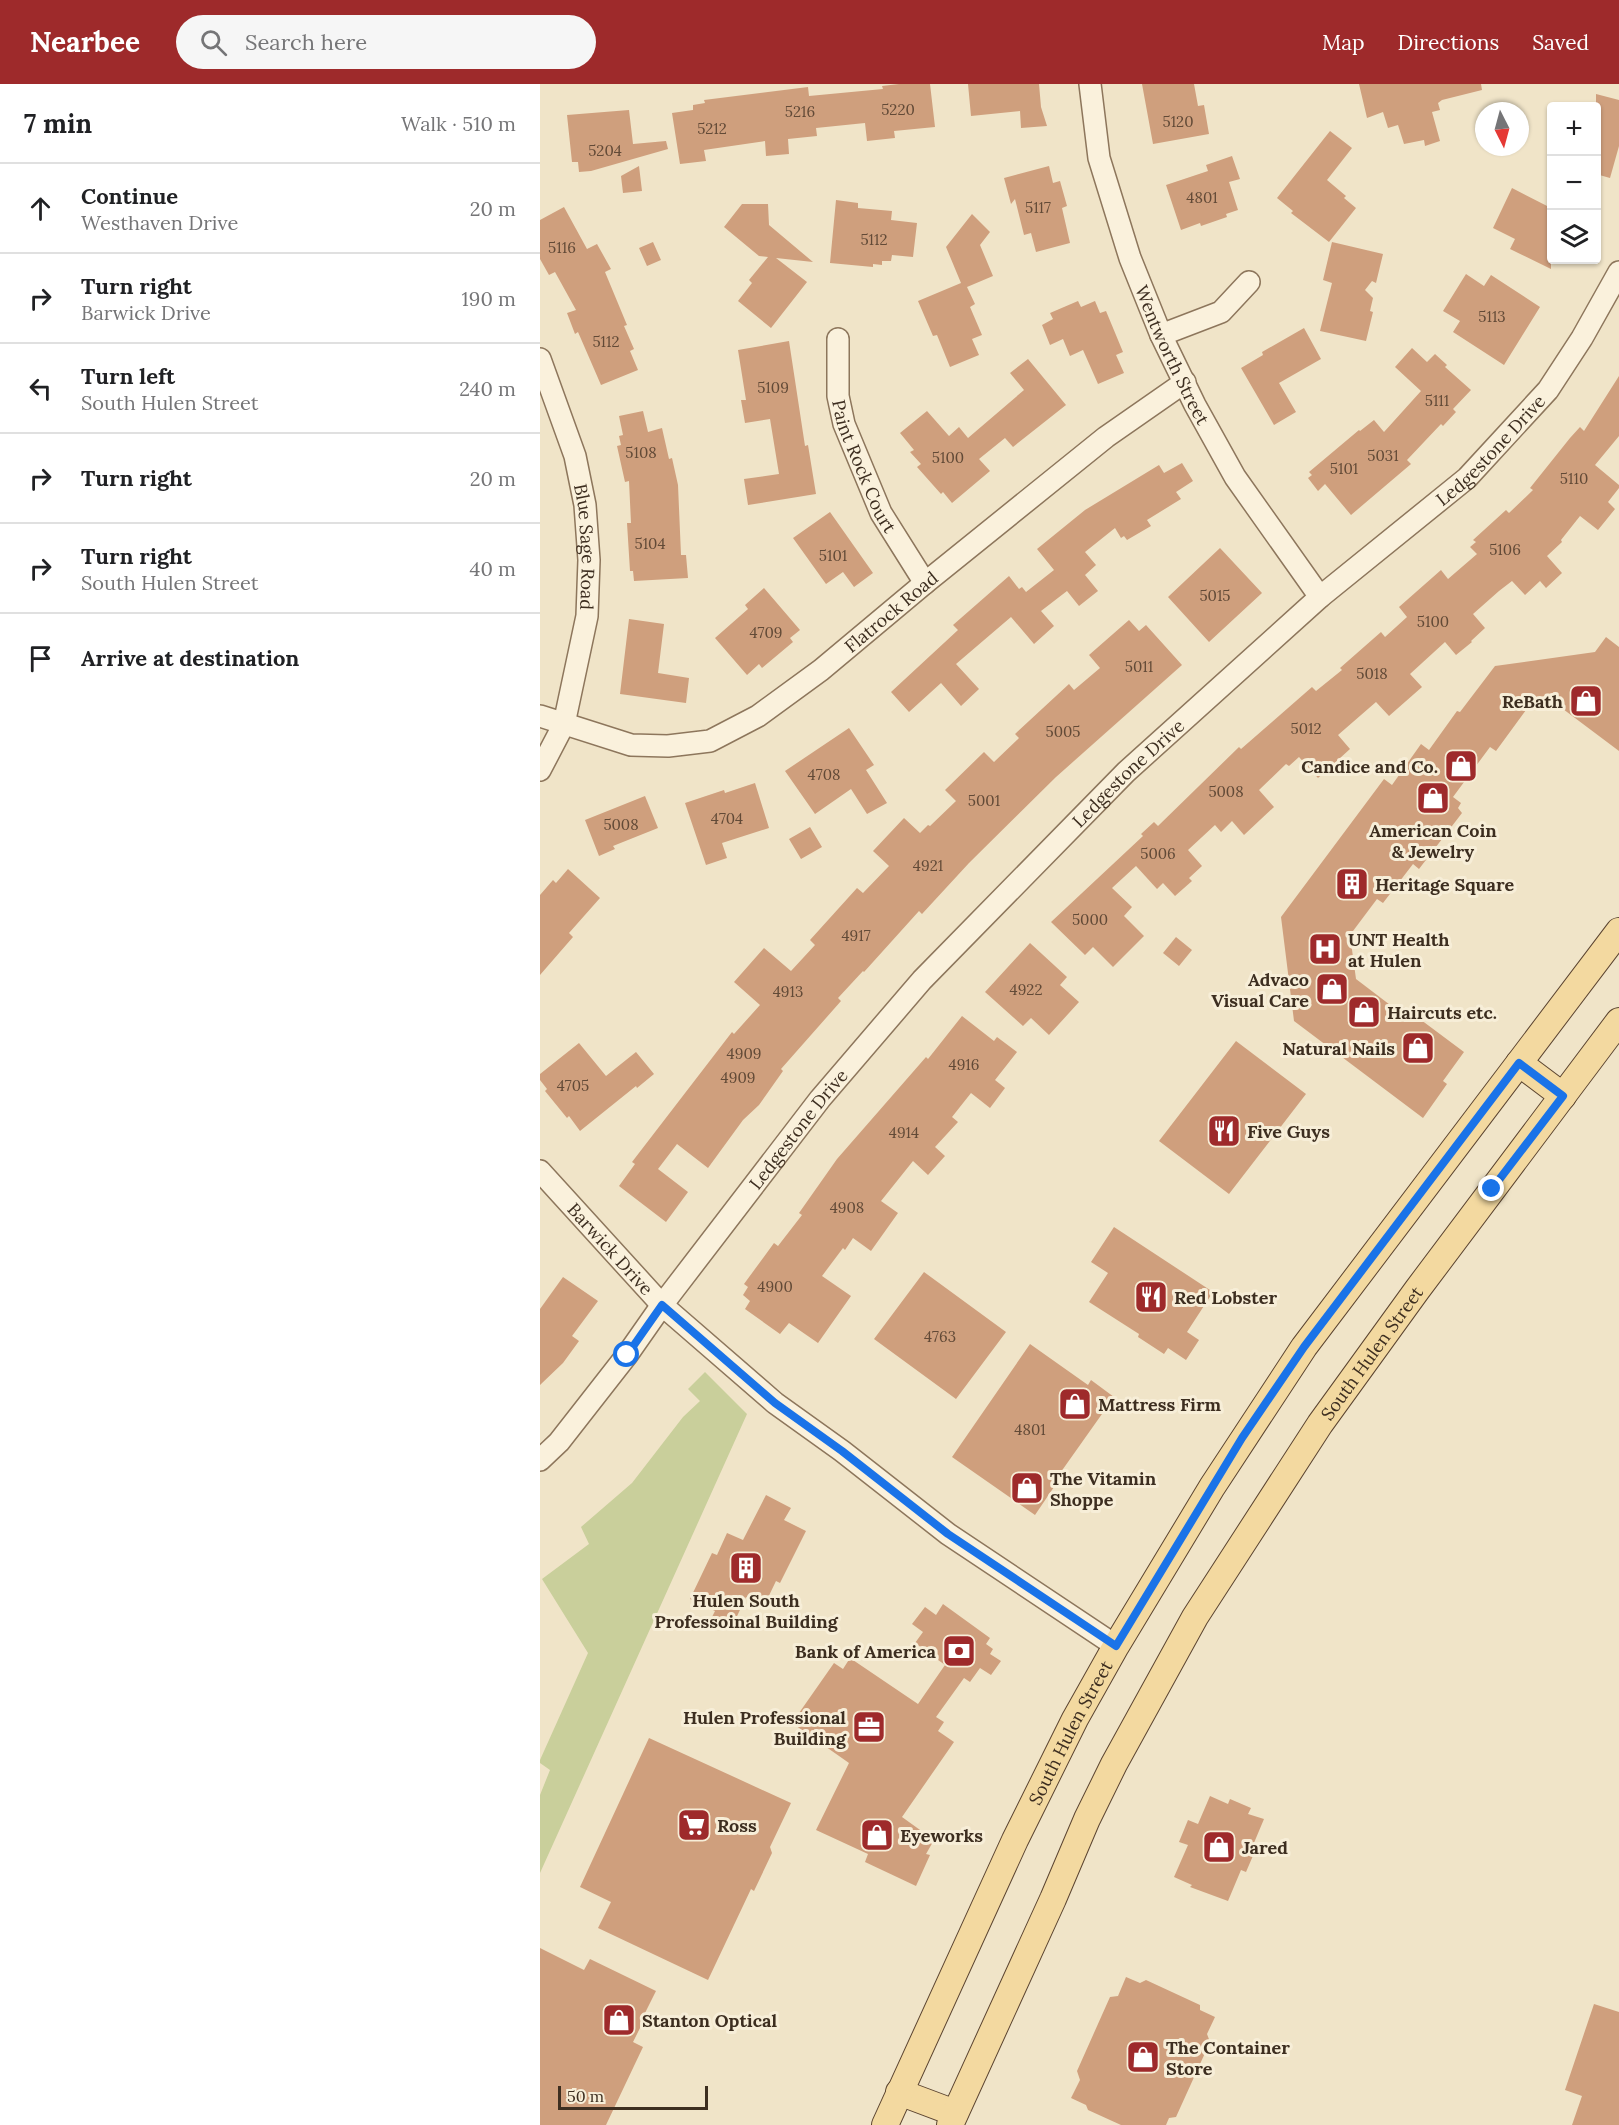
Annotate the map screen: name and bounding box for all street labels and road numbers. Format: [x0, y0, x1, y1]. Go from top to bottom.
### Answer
street label: Wentworth Street [1131, 282, 1215, 429]
street label: Ledgestone Drive [1431, 389, 1550, 510]
street label: Paint Rock Court [828, 397, 902, 537]
street label: Blue Sage Road [569, 482, 601, 611]
street label: Flatrock Road [839, 566, 942, 657]
street label: Ledgestone Drive [1067, 714, 1189, 832]
street label: Ledgestone Drive [744, 1064, 852, 1194]
street label: Barwick Drive [563, 1198, 659, 1300]
street label: South Hulen Street [1315, 1281, 1428, 1424]
street label: South Hulen Street [1023, 1656, 1117, 1809]

